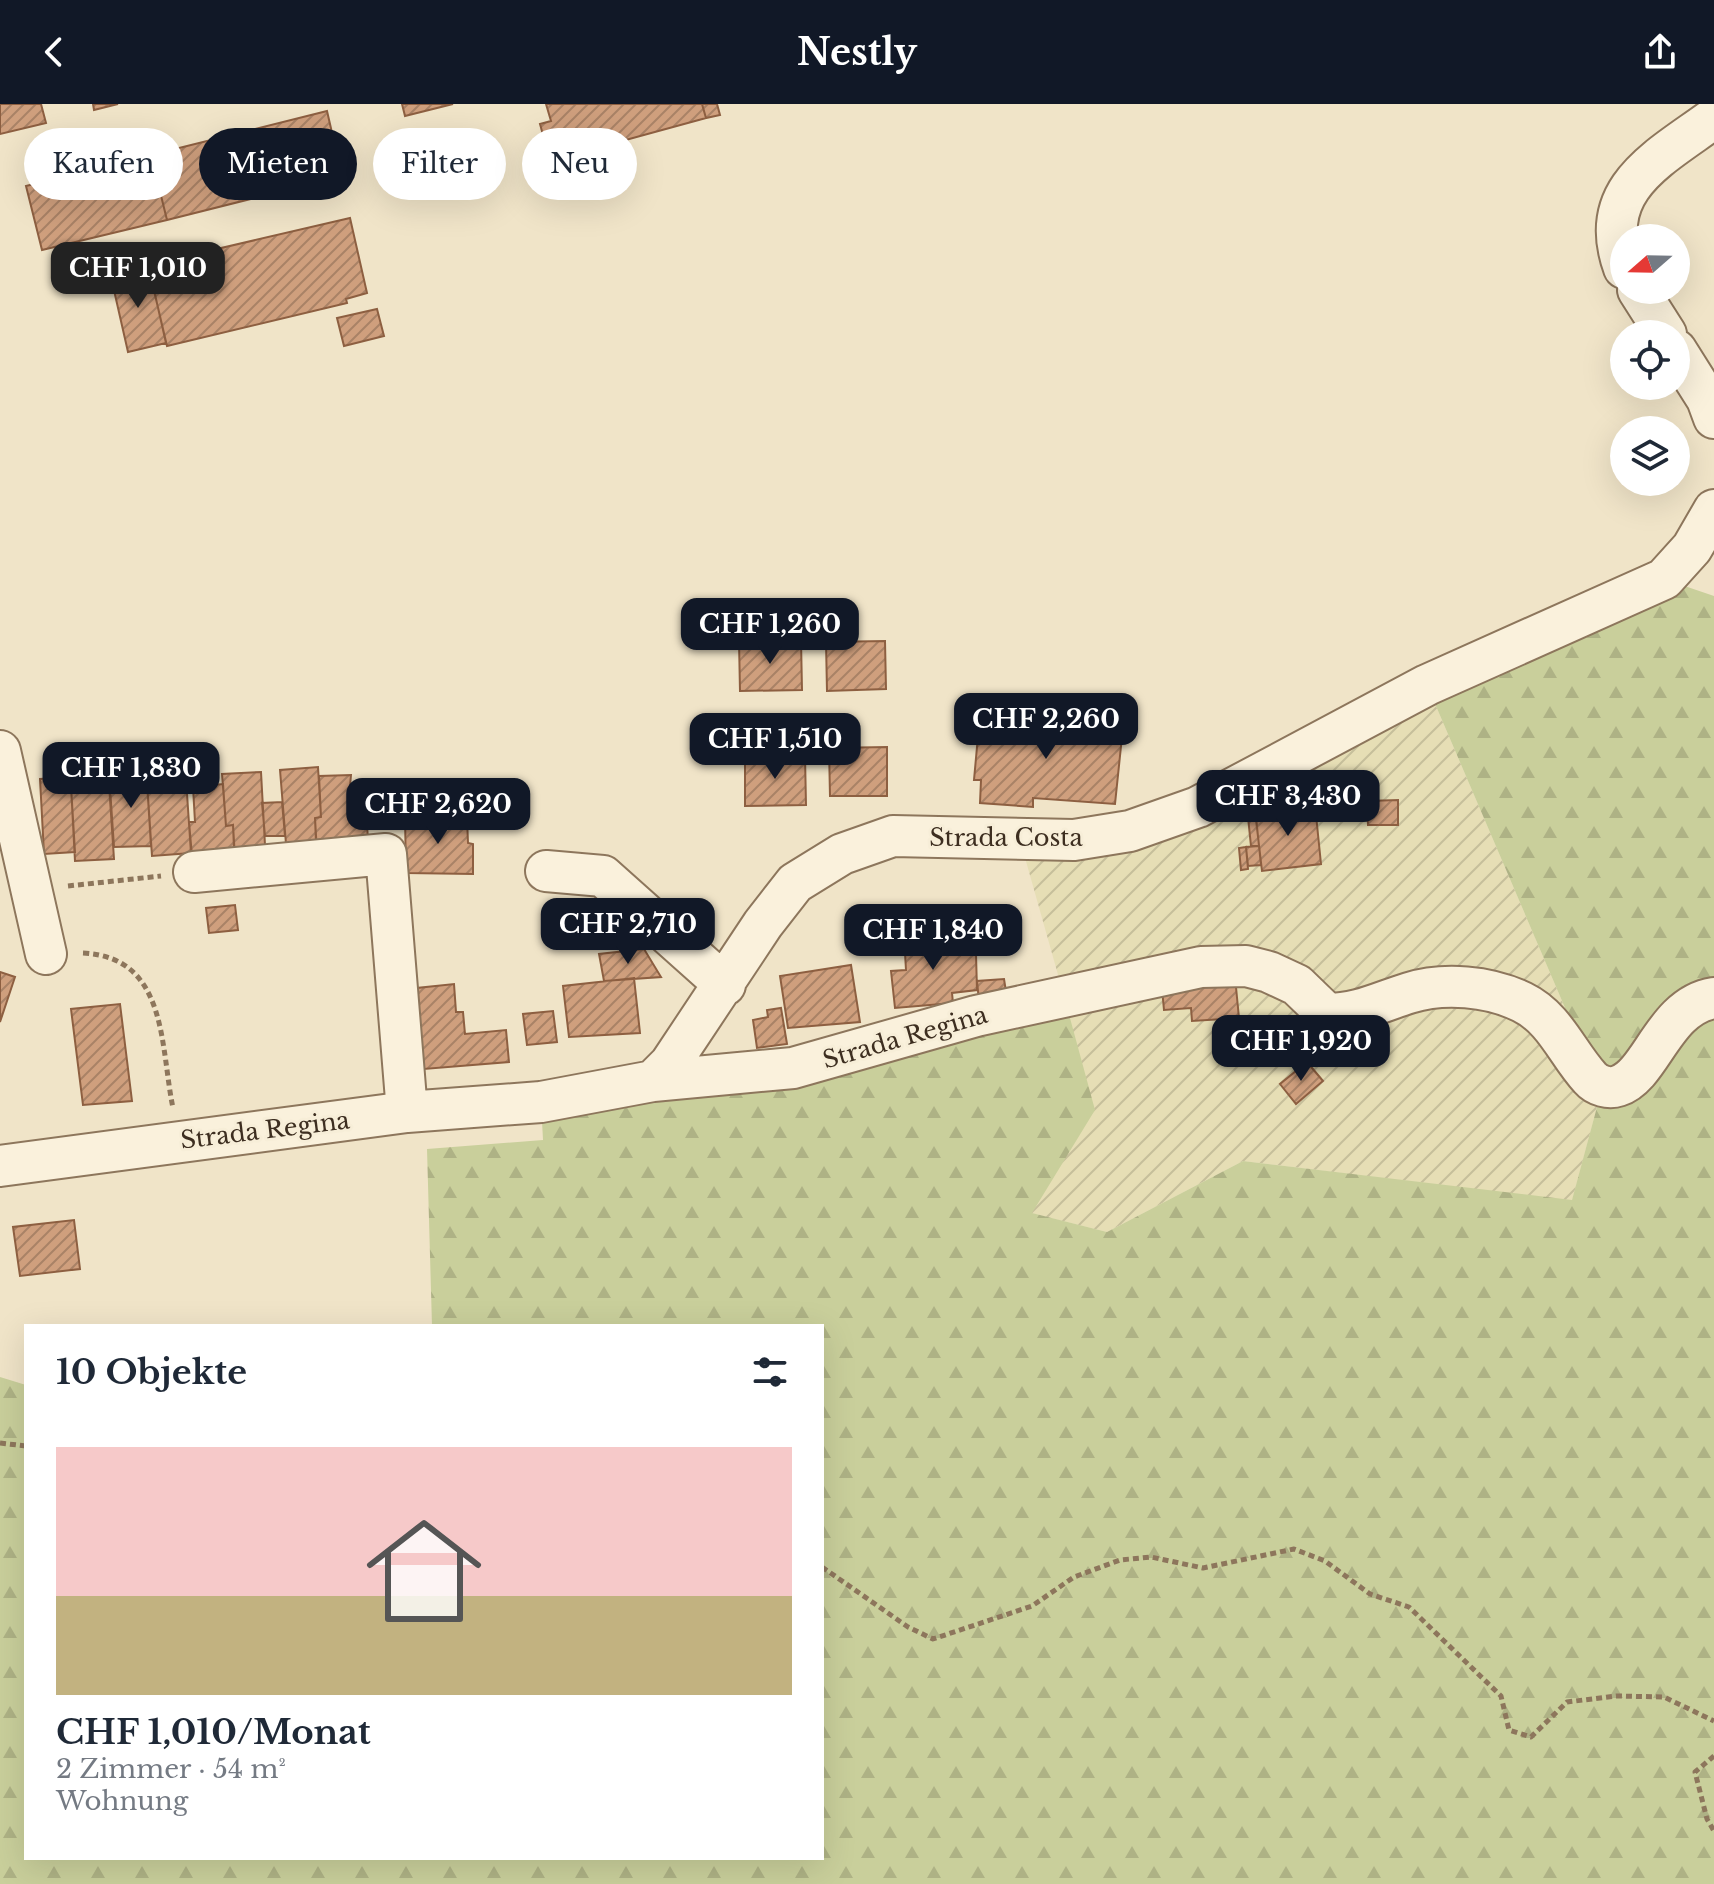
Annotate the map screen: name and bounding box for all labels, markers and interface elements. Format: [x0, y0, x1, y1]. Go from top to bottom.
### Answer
icon: back [32, 30, 76, 74]
text: Nestly [797, 30, 917, 75]
icon: share [1638, 30, 1682, 74]
chip: Kaufen [24, 128, 183, 200]
chip: Mieten [199, 128, 357, 200]
chip: Filter [373, 128, 506, 200]
chip: Neu [522, 128, 637, 200]
north arrow [1610, 224, 1690, 304]
map controls [1610, 224, 1690, 496]
pin: CHF 1,010 [46, 242, 230, 310]
text: CHF 1,010 [69, 252, 207, 284]
button: locate [1610, 320, 1690, 400]
button: layers [1610, 416, 1690, 496]
pin: CHF 1,260 [678, 598, 862, 666]
text: CHF 1,260 [699, 608, 841, 640]
pin: CHF 2,260 [954, 693, 1138, 761]
text: CHF 2,260 [972, 703, 1120, 735]
pin: CHF 1,510 [683, 713, 867, 781]
text: CHF 1,510 [708, 723, 842, 755]
pin: CHF 1,830 [39, 742, 223, 810]
text: CHF 1,830 [61, 752, 201, 784]
pin: CHF 3,430 [1196, 770, 1380, 838]
pin: CHF 2,620 [346, 778, 530, 846]
text: CHF 3,430 [1215, 780, 1361, 812]
text: CHF 2,620 [364, 788, 512, 820]
street label: Strada Costa [929, 823, 1083, 852]
pin: CHF 2,710 [536, 898, 720, 966]
pin: CHF 1,840 [841, 904, 1025, 972]
text: CHF 2,710 [559, 908, 697, 940]
text: CHF 1,840 [862, 914, 1004, 946]
street label: Strada Regina [819, 999, 991, 1074]
pin: CHF 1,920 [1209, 1015, 1393, 1083]
text: CHF 1,920 [1230, 1025, 1372, 1057]
street label: Strada Regina [179, 1105, 352, 1155]
icon: filters [748, 1350, 792, 1394]
text: 10 Objekte [56, 1351, 247, 1393]
icon: home [352, 1499, 496, 1643]
text: CHF 1,010/Monat [56, 1711, 371, 1753]
text: 2 Zimmer · 54 m² [56, 1753, 286, 1785]
text: Wohnung [56, 1785, 188, 1817]

